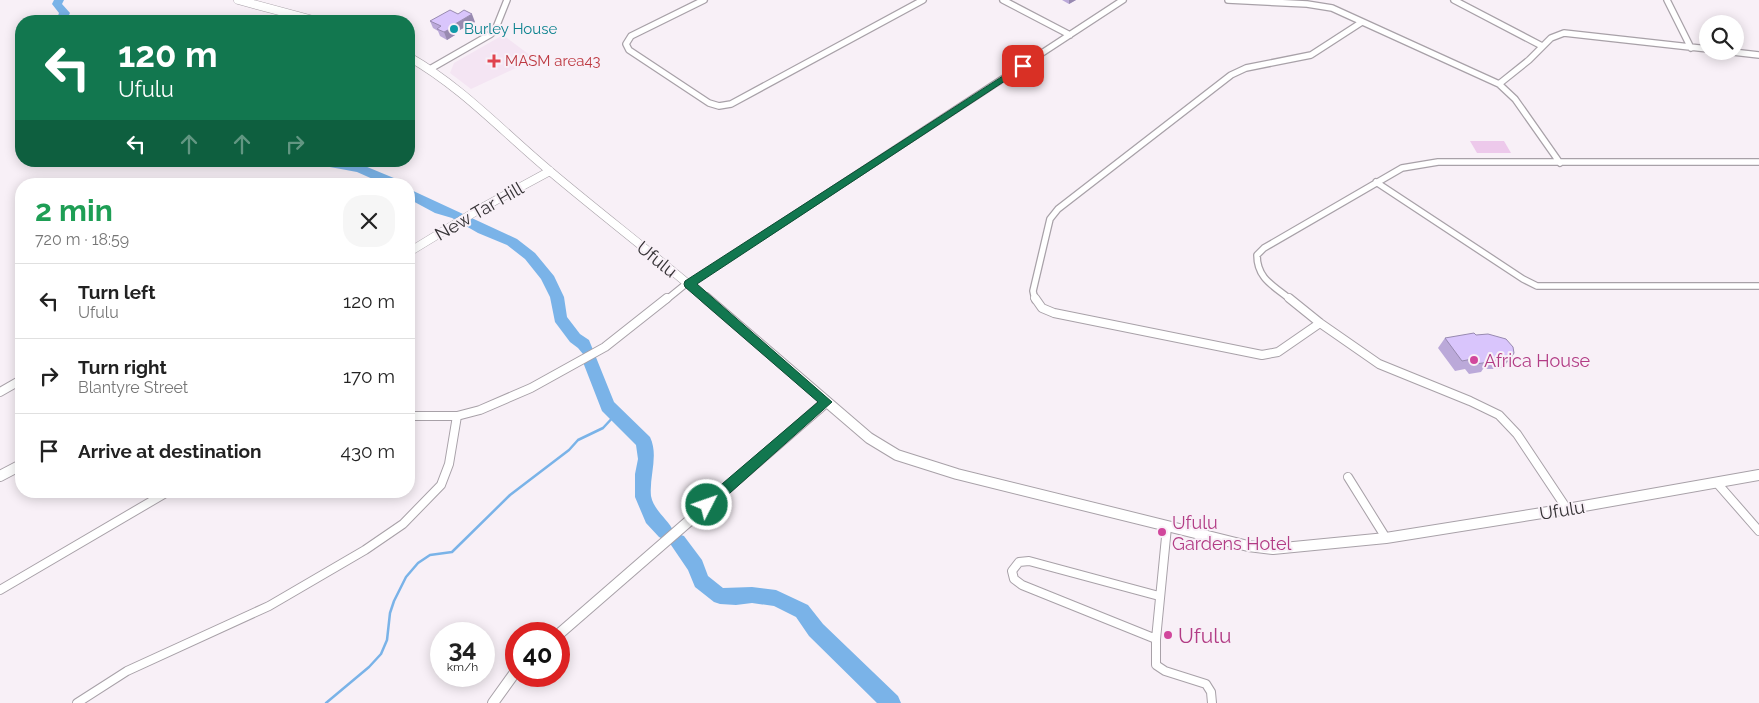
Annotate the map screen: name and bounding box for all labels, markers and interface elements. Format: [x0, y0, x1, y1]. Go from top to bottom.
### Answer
map controls [1699, 15, 1744, 60]
button: search [1699, 15, 1744, 60]
place label: Burley House [464, 20, 557, 38]
marker: Burley House [448, 23, 460, 35]
text: 120 m [118, 34, 218, 75]
icon: left [35, 35, 100, 100]
pin [1002, 45, 1044, 87]
place label: MASM area43 [505, 52, 601, 70]
icon: arrive [1009, 52, 1037, 80]
marker: MASM area43 [487, 54, 501, 68]
text: Ufulu [118, 76, 174, 102]
icon: left [122, 130, 150, 158]
icon: ahead [175, 130, 203, 158]
icon: ahead [228, 130, 256, 158]
icon: right [281, 130, 309, 158]
street label: New Tar Hill [431, 177, 527, 245]
text: 2 min [35, 193, 113, 228]
button: close [343, 195, 395, 247]
text: 720 m · 18:59 [35, 230, 129, 249]
street label: Ufulu [633, 236, 681, 282]
text: Turn left [78, 281, 155, 303]
icon: left [35, 287, 63, 315]
text: 120 m [343, 290, 395, 312]
text: Ufulu [78, 303, 119, 322]
place label: Africa House [1484, 350, 1591, 371]
marker: Africa House [1468, 354, 1480, 366]
text: Turn right [78, 356, 167, 378]
icon: right [35, 362, 63, 390]
text: 170 m [343, 365, 395, 387]
text: Blantyre Street [78, 378, 188, 397]
icon: arrive [35, 437, 63, 465]
text: Arrive at destination [78, 440, 262, 462]
text: 430 m [341, 440, 395, 462]
position arrow [680, 478, 732, 530]
street label: Ufulu [1538, 496, 1586, 524]
place label: Ufulu Gardens Hotel [1172, 512, 1291, 554]
marker: Ufulu Gardens Hotel [1156, 526, 1168, 538]
speed limit sign: 40 [505, 622, 570, 687]
place label: Ufulu [1178, 623, 1231, 648]
marker: Ufulu [1162, 629, 1174, 641]
text: 34 [448, 633, 477, 663]
text: km/h [447, 660, 478, 674]

